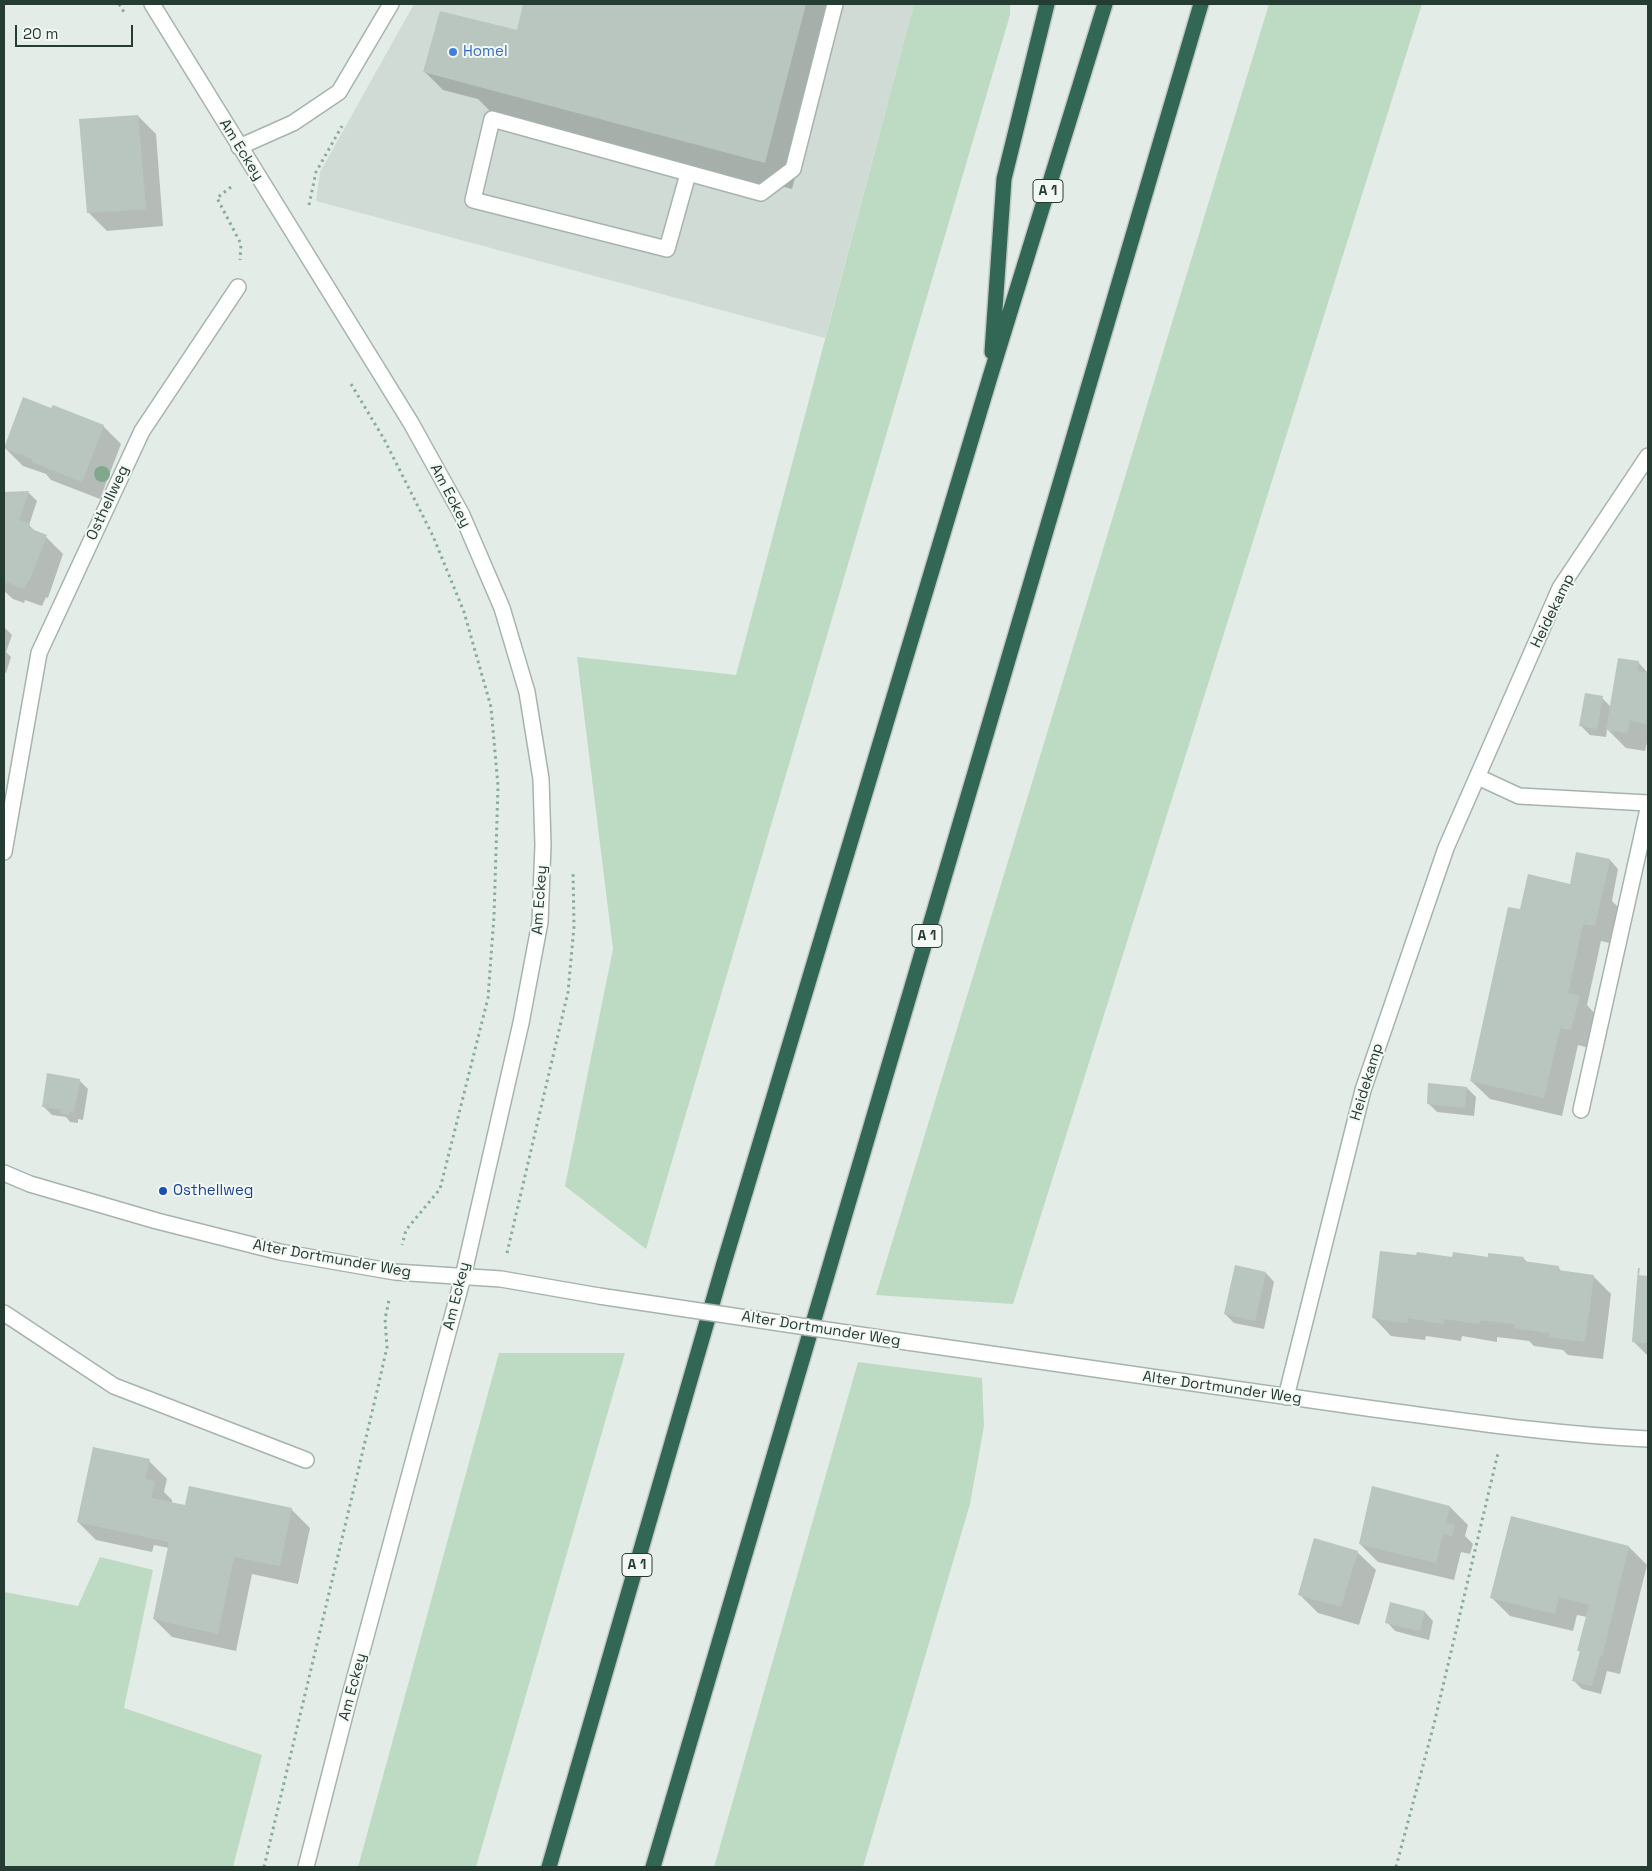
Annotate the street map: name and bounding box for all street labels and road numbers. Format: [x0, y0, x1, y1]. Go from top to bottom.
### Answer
street label: Am Eckey [215, 116, 267, 184]
road number: A 1 [1033, 180, 1063, 202]
street label: Am Eckey [426, 461, 474, 531]
street label: Osthellweg [83, 463, 133, 543]
street label: Heidekamp [1527, 571, 1579, 651]
street label: Am Eckey [529, 865, 551, 935]
road number: A 1 [912, 924, 942, 948]
street label: Heidekamp [1347, 1041, 1387, 1123]
street label: Alter Dortmunder Weg [251, 1236, 413, 1282]
street label: Am Eckey [440, 1260, 474, 1332]
street label: Alter Dortmunder Weg [740, 1308, 902, 1350]
street label: Alter Dortmunder Weg [1141, 1368, 1303, 1408]
road number: A 1 [622, 1554, 652, 1576]
street label: Am Eckey [335, 1651, 371, 1723]

